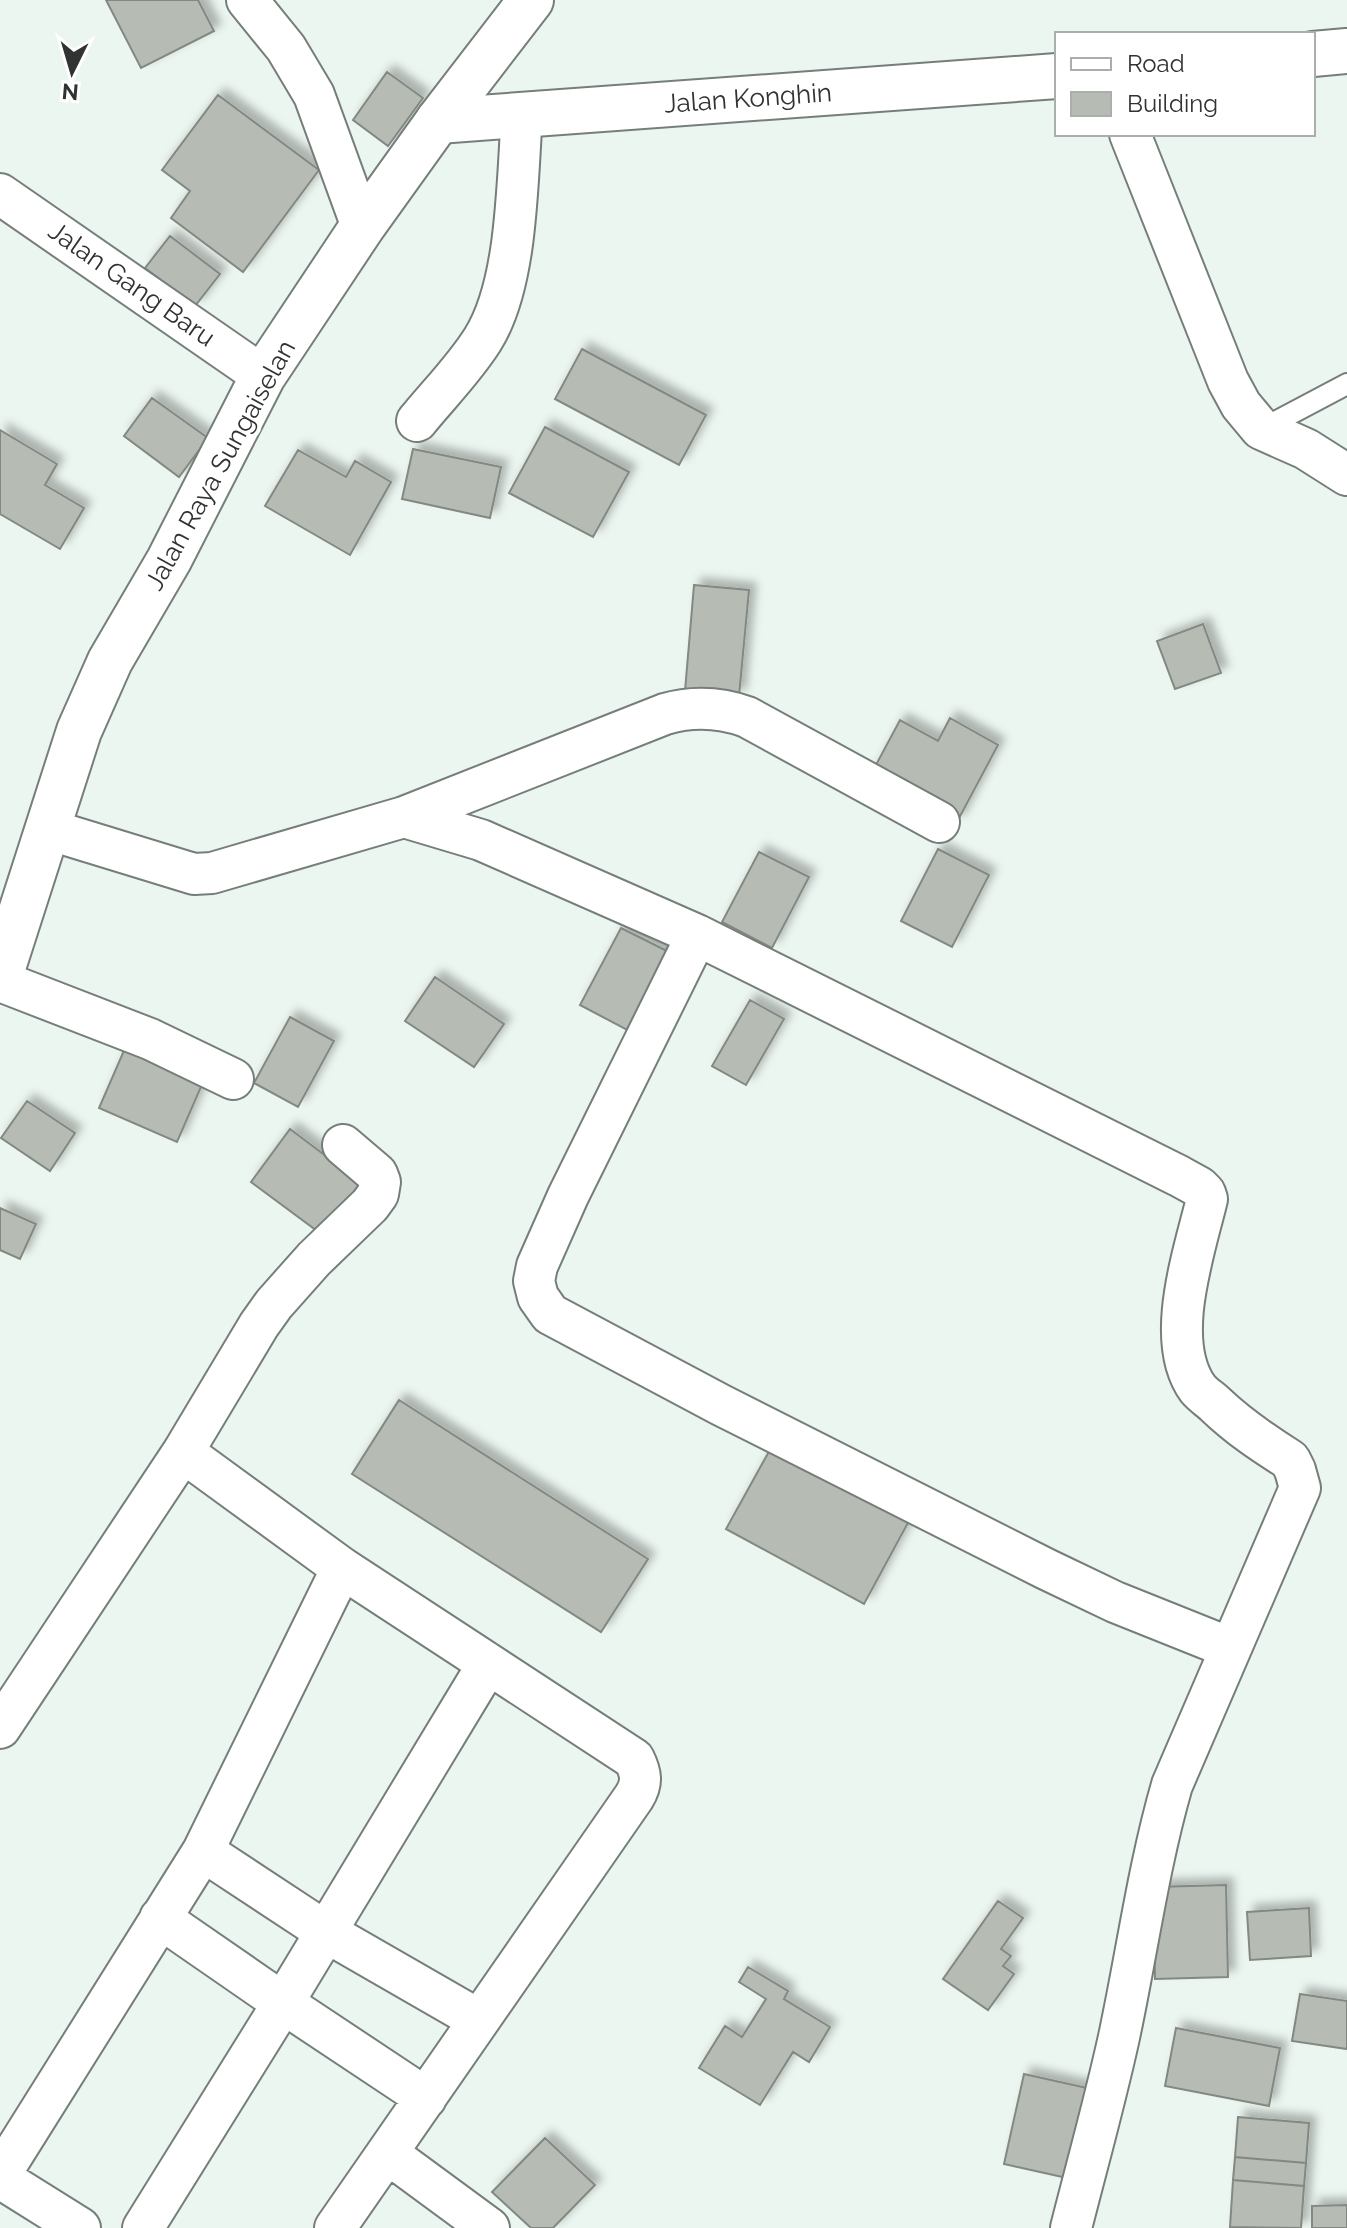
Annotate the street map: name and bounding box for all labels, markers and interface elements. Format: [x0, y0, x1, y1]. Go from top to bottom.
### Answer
north arrow [32, 32, 112, 112]
legend [1055, 32, 1315, 136]
text: Road [1127, 49, 1185, 78]
street label: Jalan Konghin [663, 77, 833, 119]
text: N [61, 78, 80, 106]
text: Building [1127, 89, 1218, 118]
street label: Jalan Gang Baru [43, 215, 221, 353]
street label: Jalan Raya Sungaiselan [139, 335, 301, 595]

